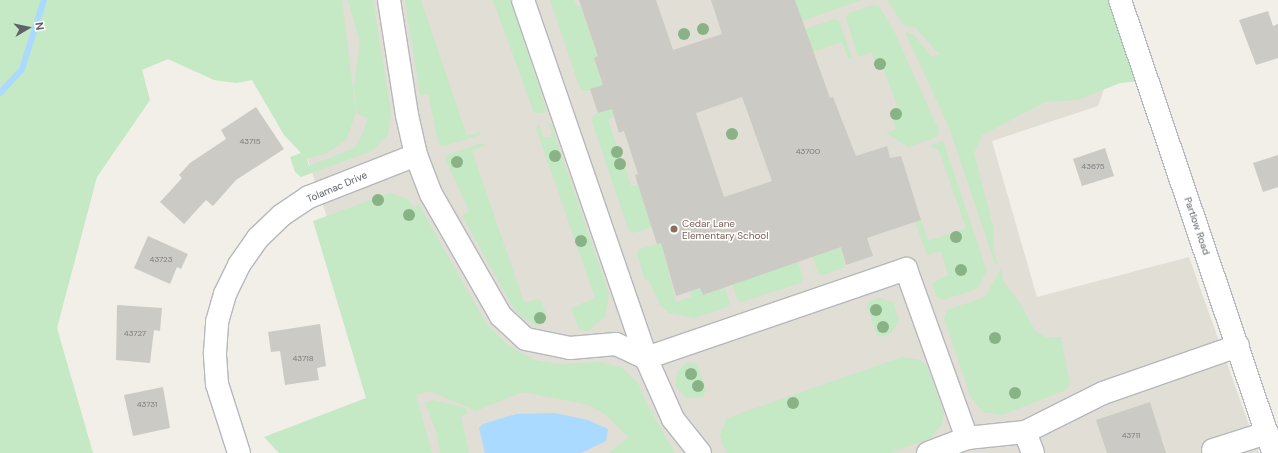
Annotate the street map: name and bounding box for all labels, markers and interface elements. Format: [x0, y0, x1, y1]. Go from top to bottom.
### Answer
north arrow [8, 8, 48, 48]
text: N [32, 21, 47, 31]
house number: 43715 [239, 137, 261, 147]
house number: 43700 [796, 147, 820, 157]
house number: 43675 [1081, 162, 1105, 172]
street label: Tolamac Drive [305, 169, 369, 205]
street label: Partlow Road [1182, 196, 1212, 256]
place label: Cedar Lane Elementary School [682, 217, 769, 240]
marker: Cedar Lane Elementary School [669, 224, 679, 234]
house number: 43723 [150, 255, 172, 265]
house number: 43727 [124, 329, 146, 339]
house number: 43718 [292, 354, 314, 364]
house number: 43731 [137, 400, 157, 410]
house number: 43711 [1122, 431, 1140, 441]

